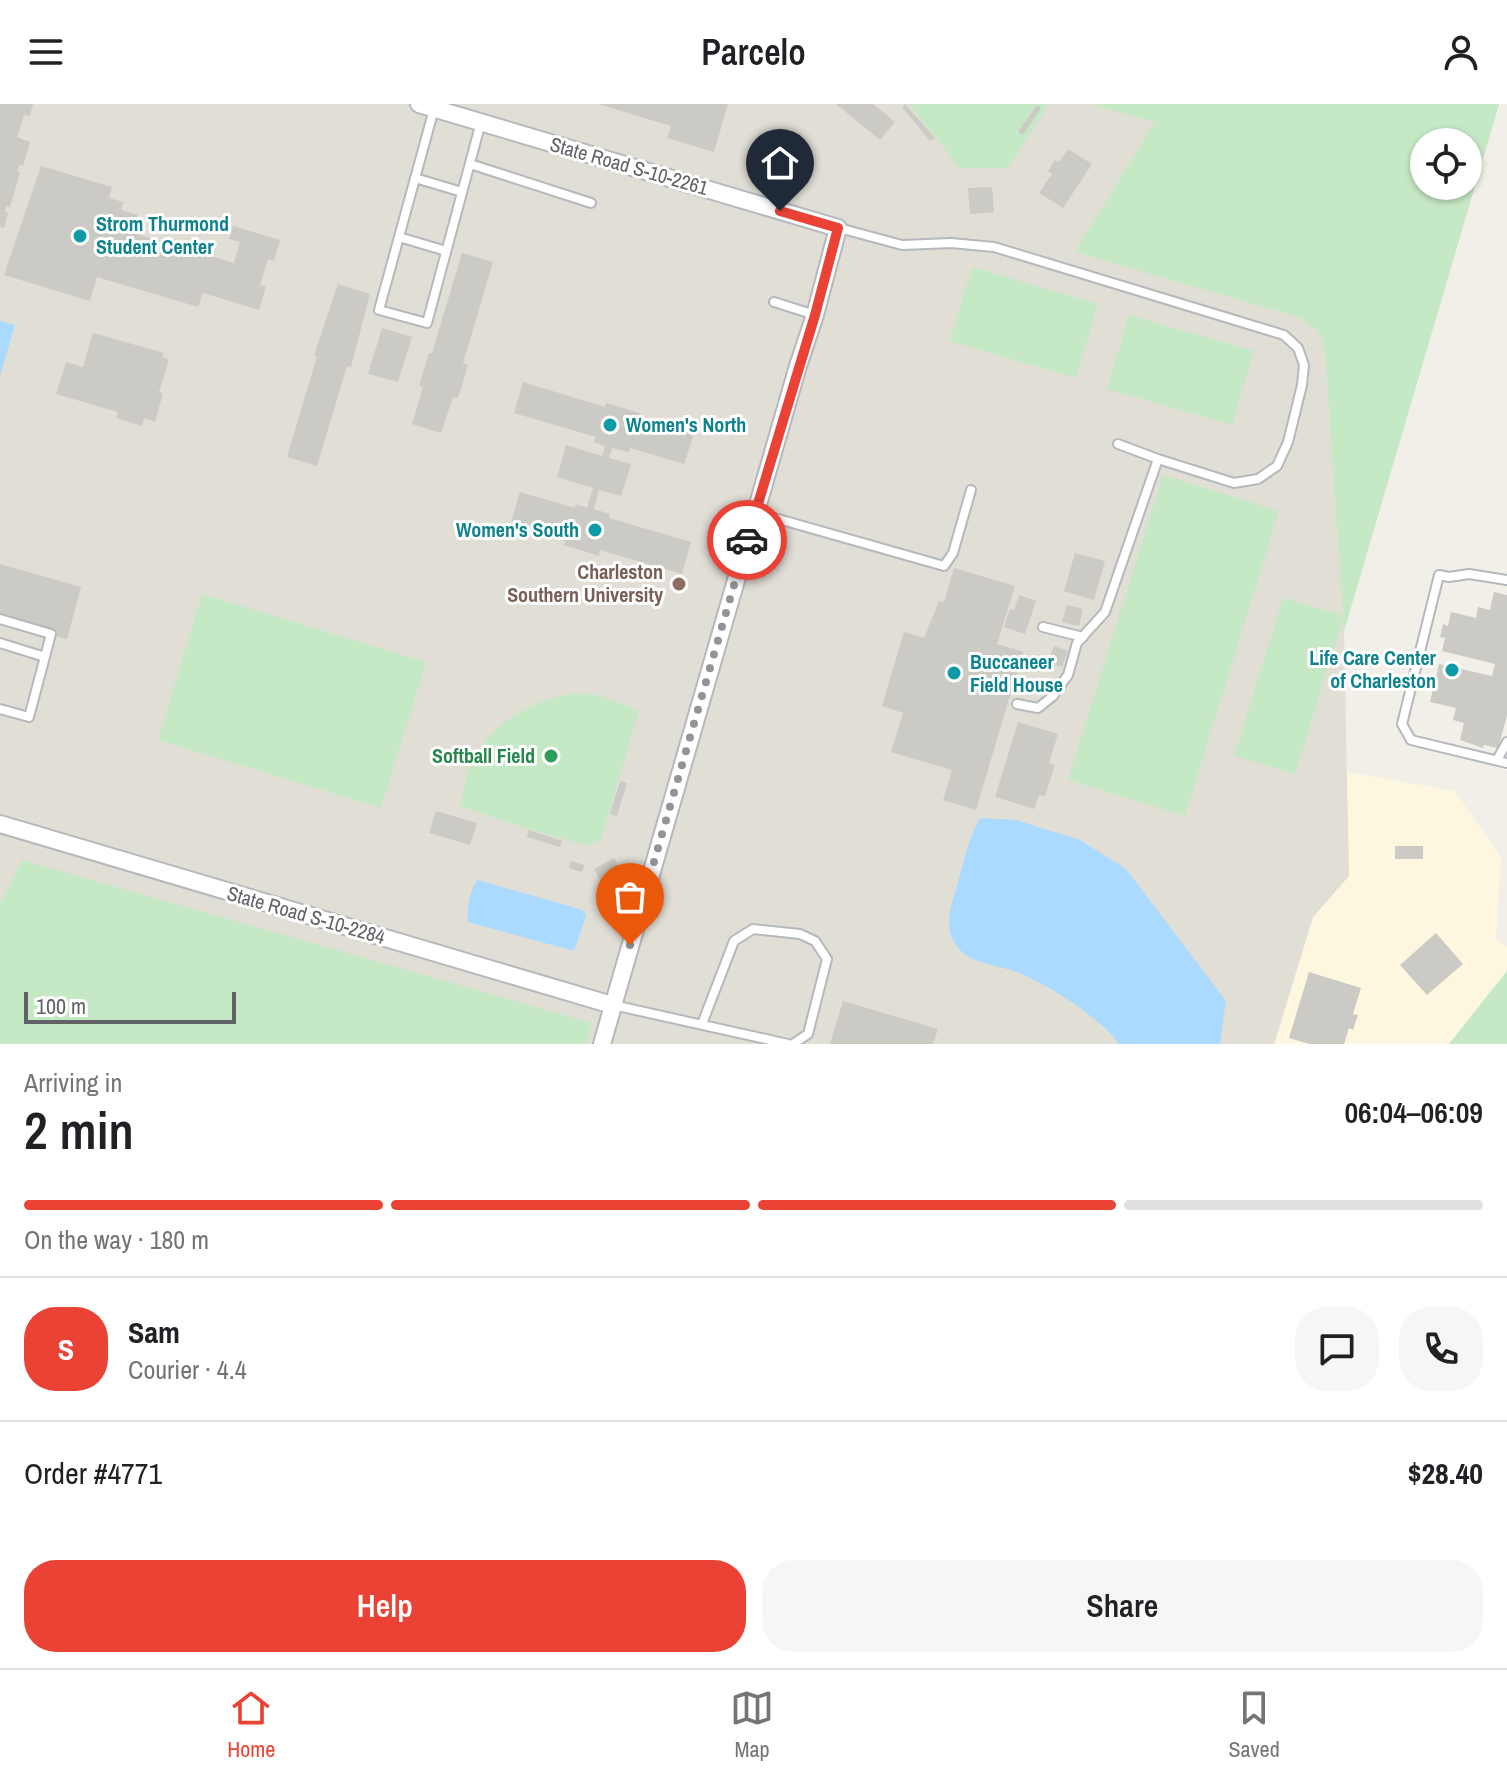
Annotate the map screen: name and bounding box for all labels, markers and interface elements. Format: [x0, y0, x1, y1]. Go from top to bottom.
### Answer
text: Parcelo [701, 28, 806, 76]
icon: menu [24, 30, 68, 74]
icon: person [1439, 30, 1483, 74]
map controls [1410, 128, 1482, 200]
button: locate [1410, 128, 1482, 200]
pin [746, 129, 814, 211]
street label: State Road S-10-2261 [547, 130, 711, 201]
icon: home [758, 141, 802, 185]
place label: Strom Thurmond Student Center [96, 210, 229, 260]
marker: Strom Thurmond Student Center [71, 227, 89, 245]
place label: Women's North [626, 411, 746, 438]
marker: Women's North [601, 416, 619, 434]
courier [707, 500, 787, 580]
place label: Women's South [456, 516, 579, 543]
icon: car [725, 518, 769, 562]
marker: Women's South [586, 521, 604, 539]
place label: Charleston Southern University [507, 558, 664, 608]
marker: Charleston Southern University [670, 575, 688, 593]
place label: Life Care Center of Charleston [1309, 644, 1437, 694]
place label: Buccaneer Field House [970, 648, 1063, 698]
marker: Life Care Center of Charleston [1443, 661, 1461, 679]
marker: Buccaneer Field House [945, 664, 963, 682]
place label: Softball Field [432, 742, 535, 769]
marker: Softball Field [542, 747, 560, 765]
pin [596, 863, 664, 945]
icon: bag [608, 875, 652, 919]
street label: State Road S-10-2284 [224, 879, 388, 950]
scale bar [24, 988, 236, 1024]
text: 100 m [36, 991, 86, 1021]
text: Arriving in [24, 1065, 122, 1100]
text: 06:04–06:09 [1344, 1092, 1483, 1132]
text: 2 min [24, 1095, 134, 1165]
text: On the way · 180 m [24, 1222, 209, 1257]
button: chat [1295, 1307, 1379, 1391]
button: phone [1399, 1307, 1483, 1391]
text: Sam [128, 1312, 180, 1352]
text: S [58, 1329, 74, 1369]
text: Courier · 4.4 [128, 1352, 247, 1387]
text: Order #4771 [24, 1453, 162, 1493]
text: $28.40 [1408, 1453, 1483, 1493]
button: Help [24, 1560, 746, 1652]
button: Share [762, 1560, 1483, 1652]
tab: Home [227, 1686, 275, 1764]
tab: Map [730, 1686, 774, 1764]
tab: Saved [1229, 1686, 1280, 1764]

